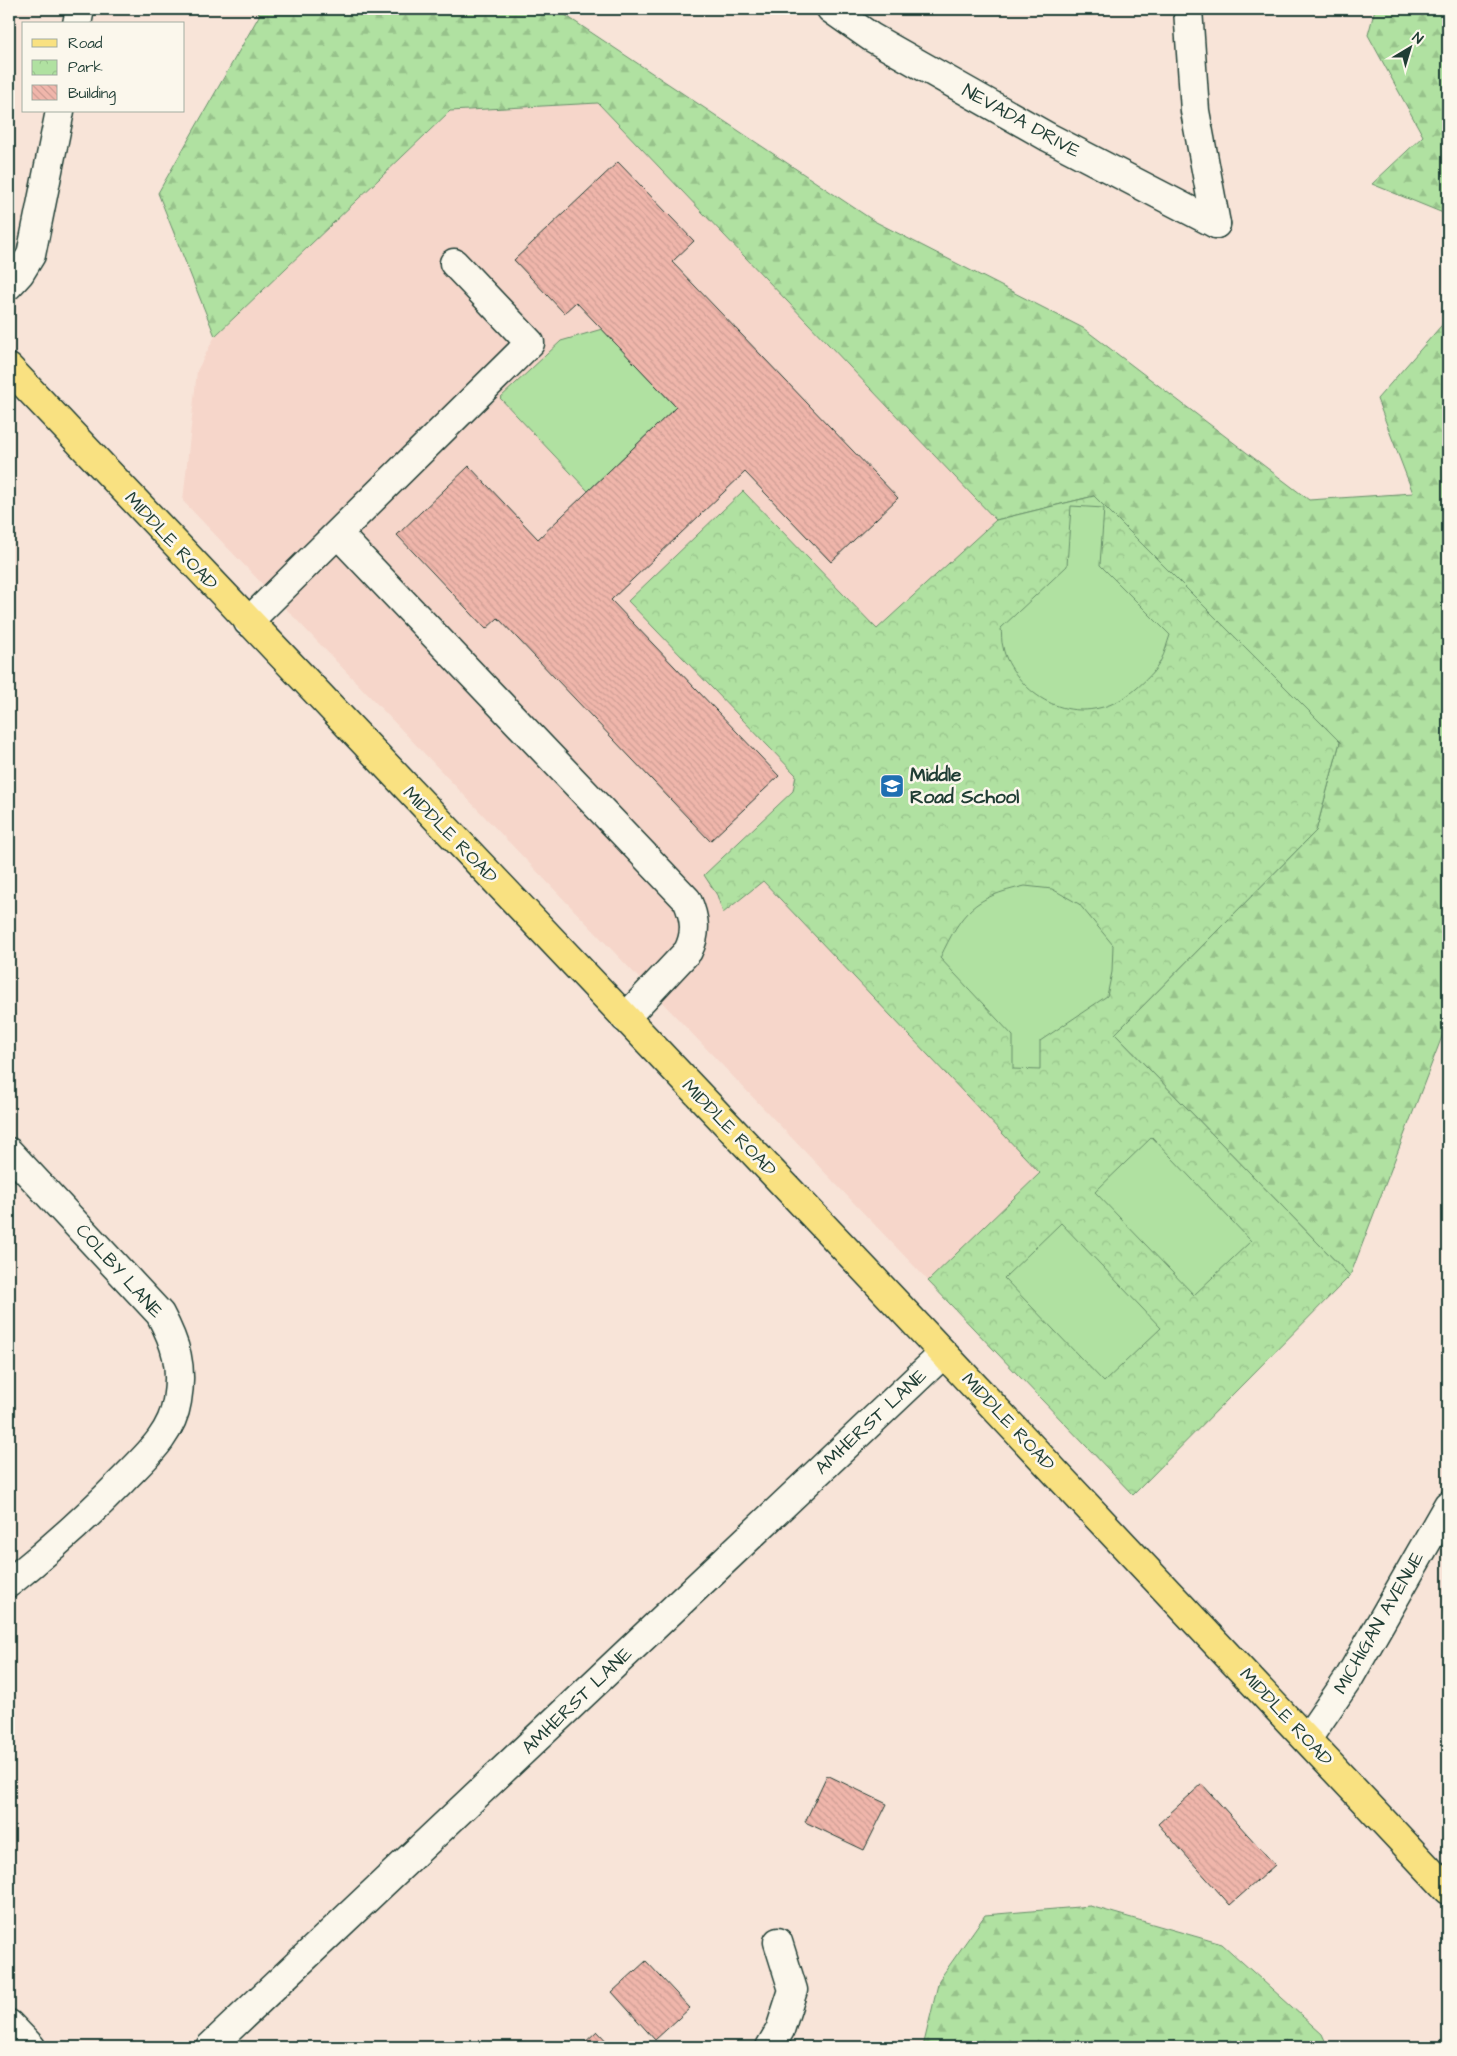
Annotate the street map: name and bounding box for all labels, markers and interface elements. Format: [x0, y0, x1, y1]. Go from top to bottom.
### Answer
legend [22, 22, 185, 112]
north arrow [1384, 22, 1434, 72]
text: N [1408, 28, 1427, 49]
text: Road [68, 33, 103, 54]
text: Park [68, 57, 103, 78]
street label: NEVADA DRIVE [957, 77, 1085, 165]
text: Building [68, 83, 116, 105]
street label: MIDDLE ROAD [118, 486, 224, 596]
place label: Middle Road School [910, 762, 1019, 811]
school or university icon: Middle Road School [879, 773, 905, 799]
street label: MIDDLE ROAD [397, 780, 503, 890]
street label: MIDDLE ROAD [676, 1073, 782, 1183]
street label: COLBY LANE [69, 1218, 169, 1324]
street label: AMHERST LANE [809, 1363, 933, 1481]
street label: MIDDLE ROAD [955, 1367, 1061, 1477]
street label: MICHIGAN AVENUE [1327, 1547, 1431, 1699]
street label: AMHERST LANE [516, 1641, 638, 1761]
street label: MIDDLE ROAD [1233, 1662, 1339, 1772]

